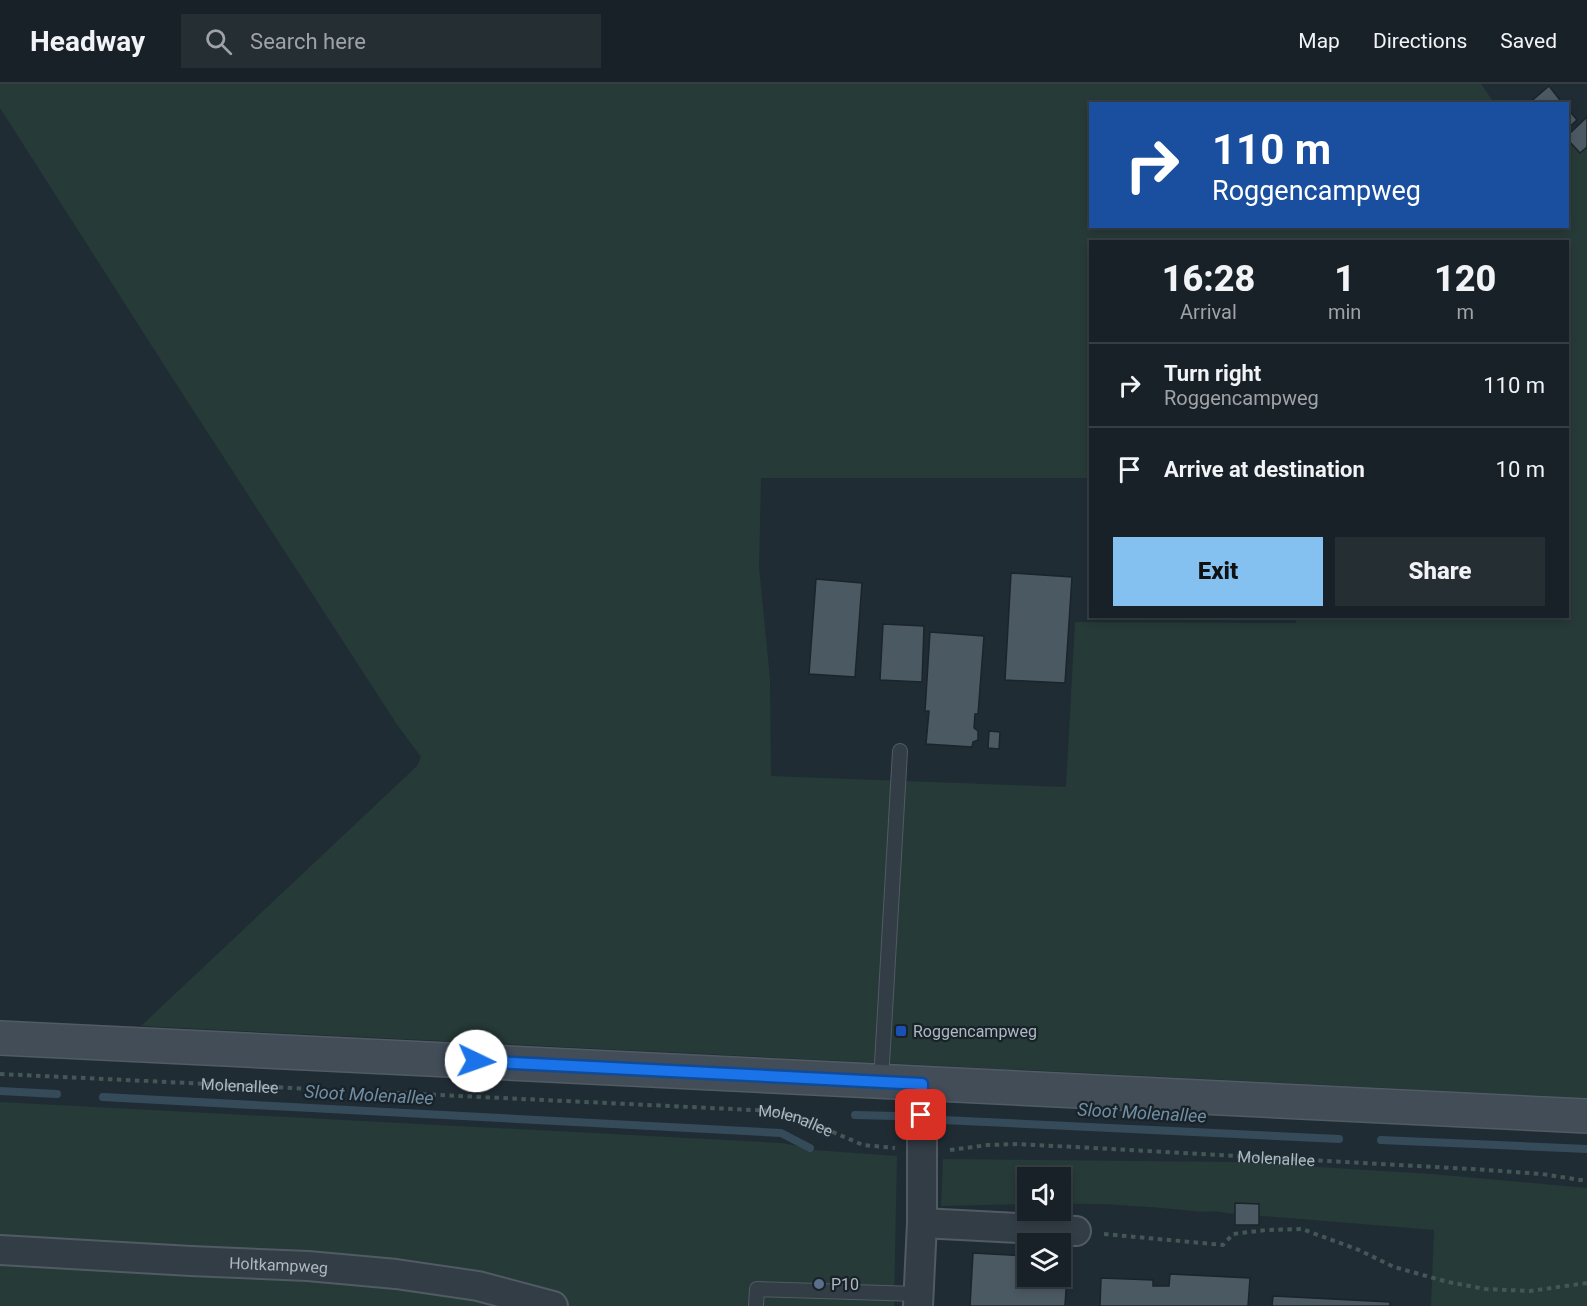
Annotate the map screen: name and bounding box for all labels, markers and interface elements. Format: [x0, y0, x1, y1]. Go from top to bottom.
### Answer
search box [181, 14, 601, 68]
text: Headway [30, 25, 145, 58]
icon: search [202, 25, 235, 58]
text: Search here [250, 29, 366, 54]
text: Map [1298, 29, 1340, 53]
text: Directions [1373, 29, 1467, 53]
text: Saved [1500, 29, 1557, 53]
text: 110 m [1212, 125, 1331, 174]
icon: right [1113, 126, 1191, 204]
text: Roggencampweg [1212, 175, 1421, 207]
text: 16:28 [1162, 258, 1255, 300]
text: 1 [1334, 258, 1355, 300]
text: 120 [1434, 258, 1496, 300]
text: Arrival [1180, 300, 1237, 324]
text: min [1328, 300, 1361, 324]
text: m [1456, 300, 1474, 324]
text: Turn right [1164, 361, 1261, 386]
icon: right [1113, 369, 1146, 402]
text: 110 m [1483, 373, 1545, 398]
text: Roggencampweg [1164, 386, 1319, 410]
icon: arrive [1113, 453, 1146, 486]
text: Arrive at destination [1164, 457, 1365, 482]
text: 10 m [1496, 457, 1545, 482]
button: Exit [1113, 537, 1323, 606]
button: Share [1335, 537, 1545, 606]
place label: Roggencampweg [913, 1022, 1037, 1041]
marker: Roggencampweg [894, 1024, 908, 1038]
position arrow [444, 1029, 508, 1093]
street label: Molenallee [200, 1075, 279, 1097]
water label: Sloot Molenallee [304, 1081, 434, 1108]
pin [895, 1089, 946, 1140]
icon: arrive [904, 1098, 937, 1131]
water label: Sloot Molenallee [1077, 1099, 1207, 1126]
street label: Molenallee [758, 1101, 836, 1141]
street label: Molenallee [1237, 1147, 1316, 1170]
map controls [1017, 1167, 1071, 1287]
button: sound [1017, 1167, 1071, 1221]
button: layers [1017, 1233, 1071, 1287]
street label: Holtkampweg [229, 1254, 329, 1278]
place label: P10 [831, 1275, 859, 1294]
marker: P10 [812, 1277, 826, 1291]

